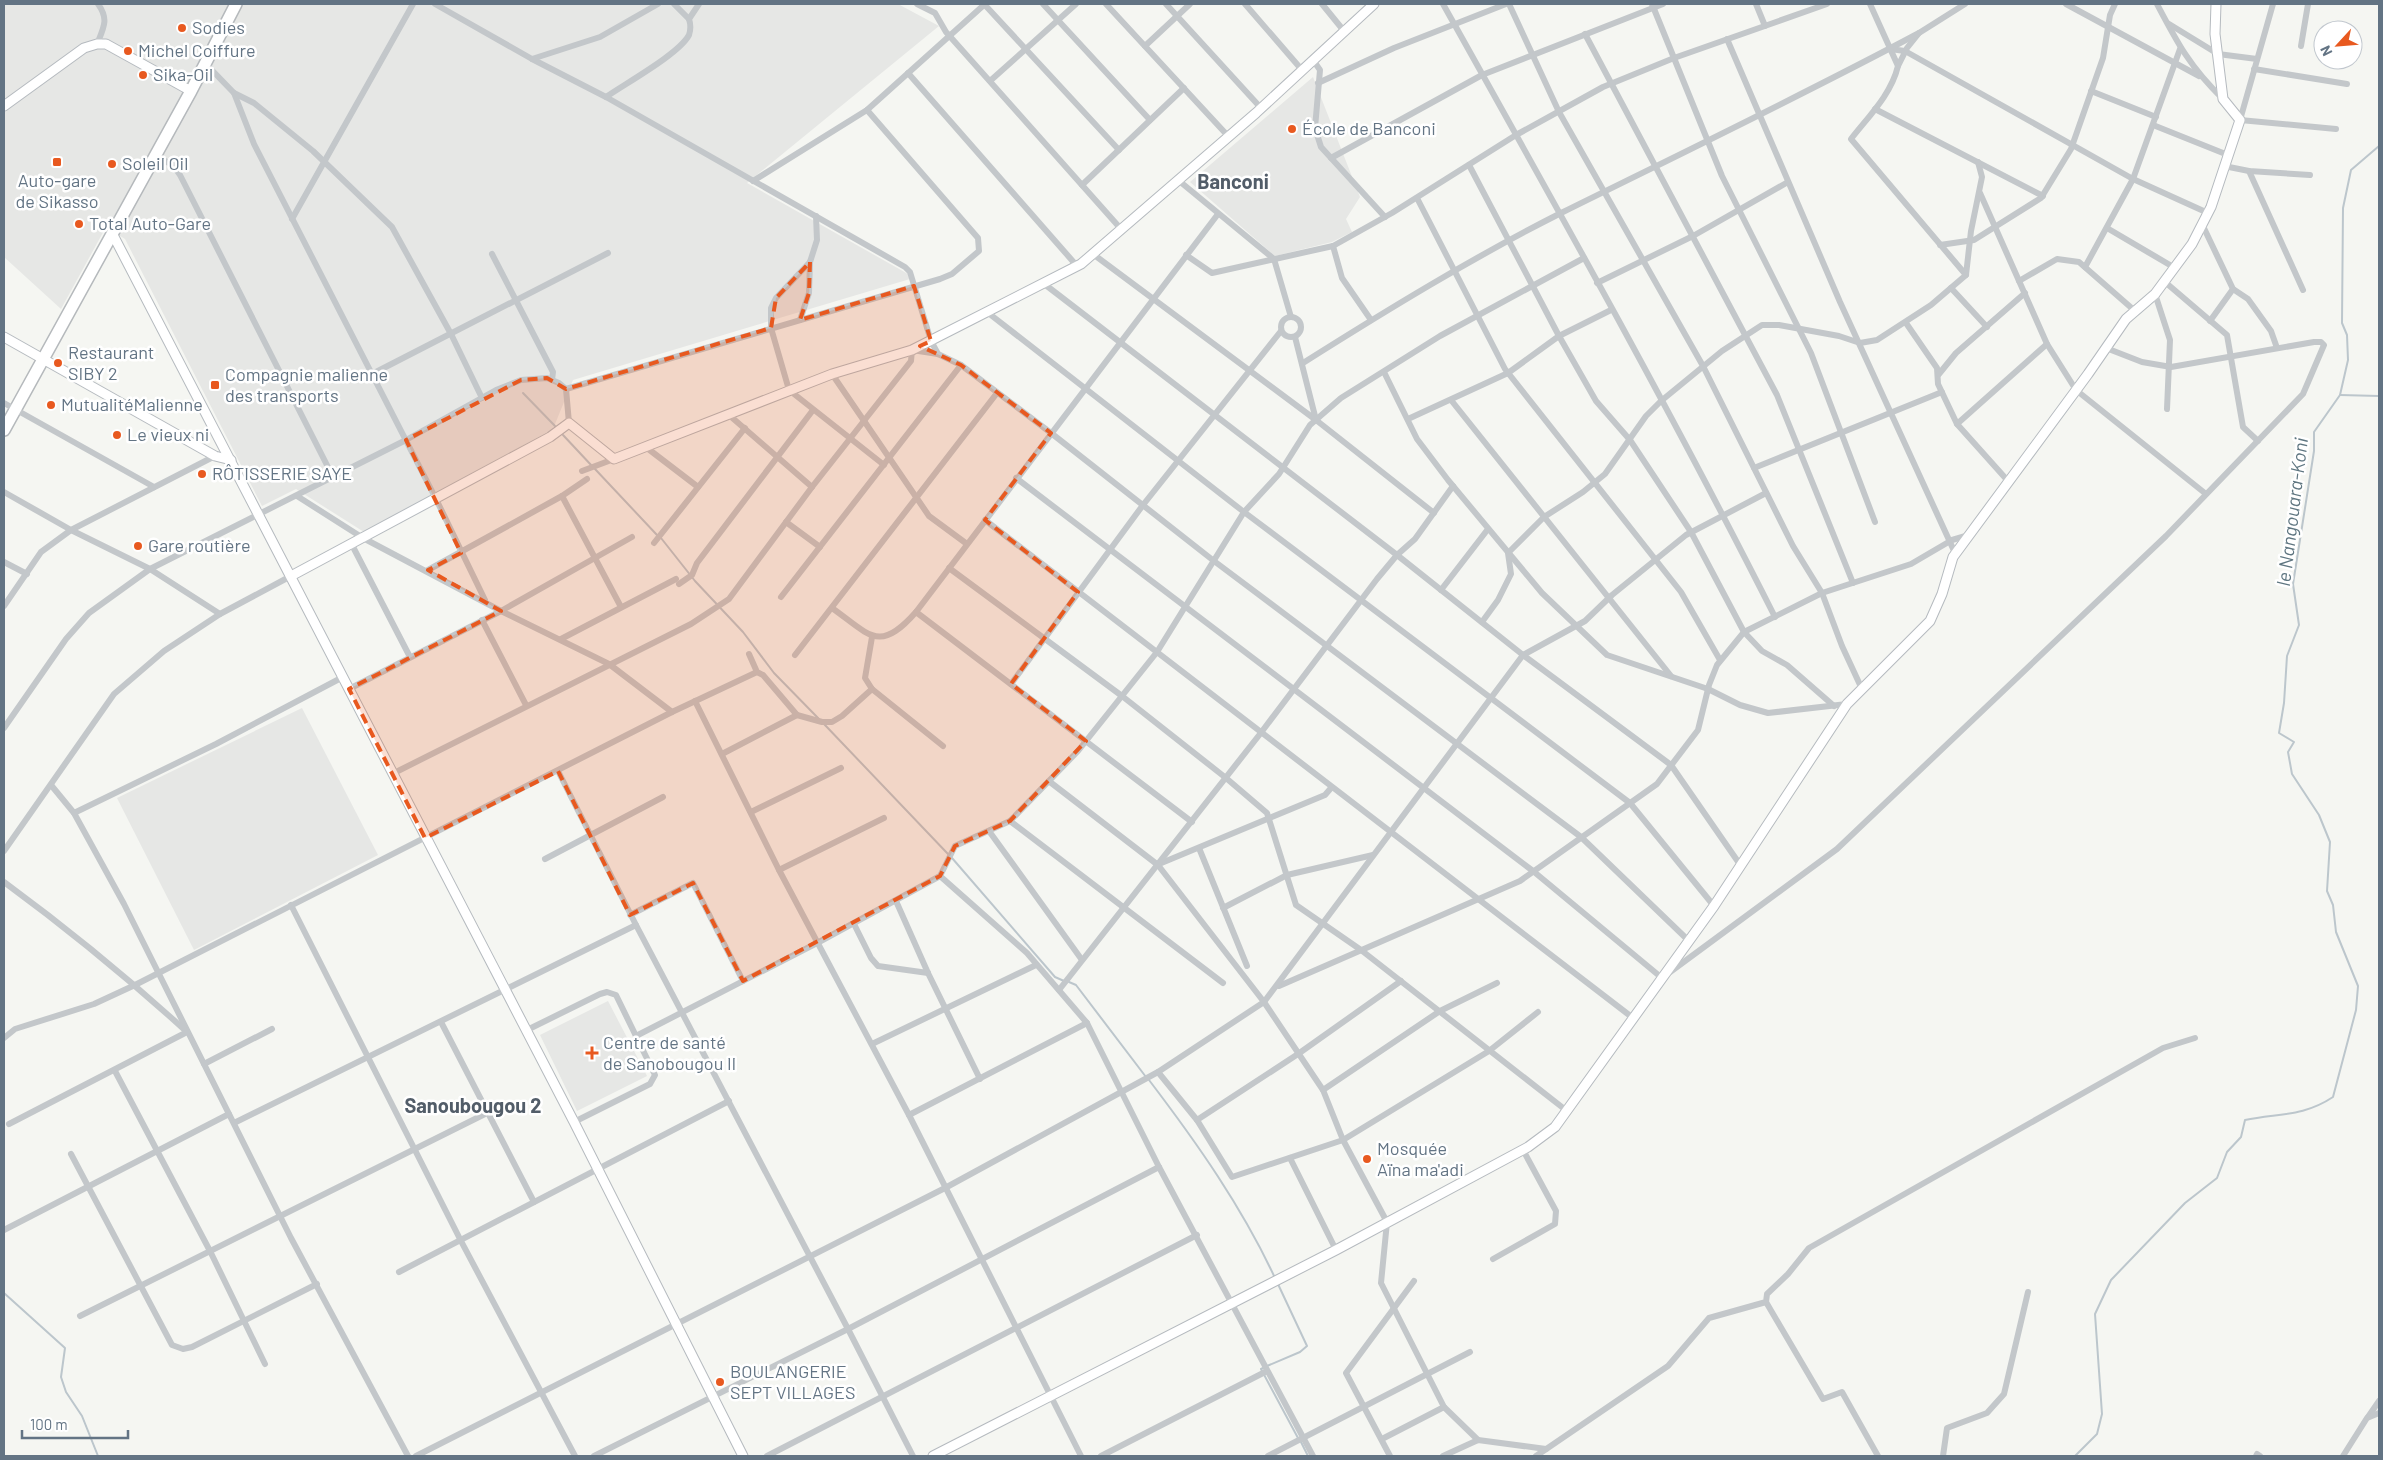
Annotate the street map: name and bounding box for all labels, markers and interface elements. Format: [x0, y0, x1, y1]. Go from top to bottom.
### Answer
place label: Sodies [192, 16, 245, 38]
north arrow [2313, 20, 2363, 70]
marker: Sodies [176, 22, 188, 34]
place label: Michel Coiffure [138, 39, 256, 61]
text: N [2316, 43, 2336, 59]
marker: Michel Coiffure [122, 45, 134, 57]
place label: Sika-Oil [153, 63, 213, 85]
marker: Sika-Oil [137, 69, 149, 81]
place label: École de Banconi [1302, 117, 1436, 139]
marker: École de Banconi [1286, 123, 1298, 135]
place label: Soleil Oil [122, 152, 188, 174]
marker: Auto-gare de Sikasso [51, 156, 63, 168]
marker: Soleil Oil [106, 158, 118, 170]
place label: Auto-gare de Sikasso [15, 169, 99, 212]
district label: Banconi [1197, 169, 1269, 193]
place label: Total Auto-Gare [89, 212, 211, 234]
marker: Total Auto-Gare [73, 218, 85, 230]
place label: Restaurant SIBY 2 [68, 341, 154, 384]
marker: Restaurant SIBY 2 [52, 357, 64, 369]
place label: Compagnie malienne des transports [225, 363, 388, 406]
marker: Compagnie malienne des transports [209, 379, 221, 391]
place label: MutualitéMalienne [61, 393, 203, 415]
marker: MutualitéMalienne [45, 399, 57, 411]
place label: Le vieux ni [127, 423, 209, 445]
marker: Le vieux ni [111, 429, 123, 441]
water label: le Nangouara-Koni [2271, 436, 2312, 588]
place label: RÔTISSERIE SAYE [212, 462, 352, 484]
marker: RÔTISSERIE SAYE [196, 468, 208, 480]
place label: Gare routière [148, 534, 250, 556]
marker: Gare routière [132, 540, 144, 552]
place label: Centre de santé de Sanobougou II [603, 1031, 736, 1074]
marker: Centre de santé de Sanobougou II [585, 1046, 599, 1060]
district label: Sanoubougou 2 [405, 1093, 541, 1117]
place label: Mosquée Aïna ma'adi [1377, 1137, 1464, 1180]
marker: Mosquée Aïna ma'adi [1361, 1153, 1373, 1165]
place label: BOULANGERIE SEPT VILLAGES [730, 1360, 856, 1403]
marker: BOULANGERIE SEPT VILLAGES [714, 1376, 726, 1388]
scale bar [22, 1408, 129, 1440]
text: 100 m [30, 1415, 68, 1433]

